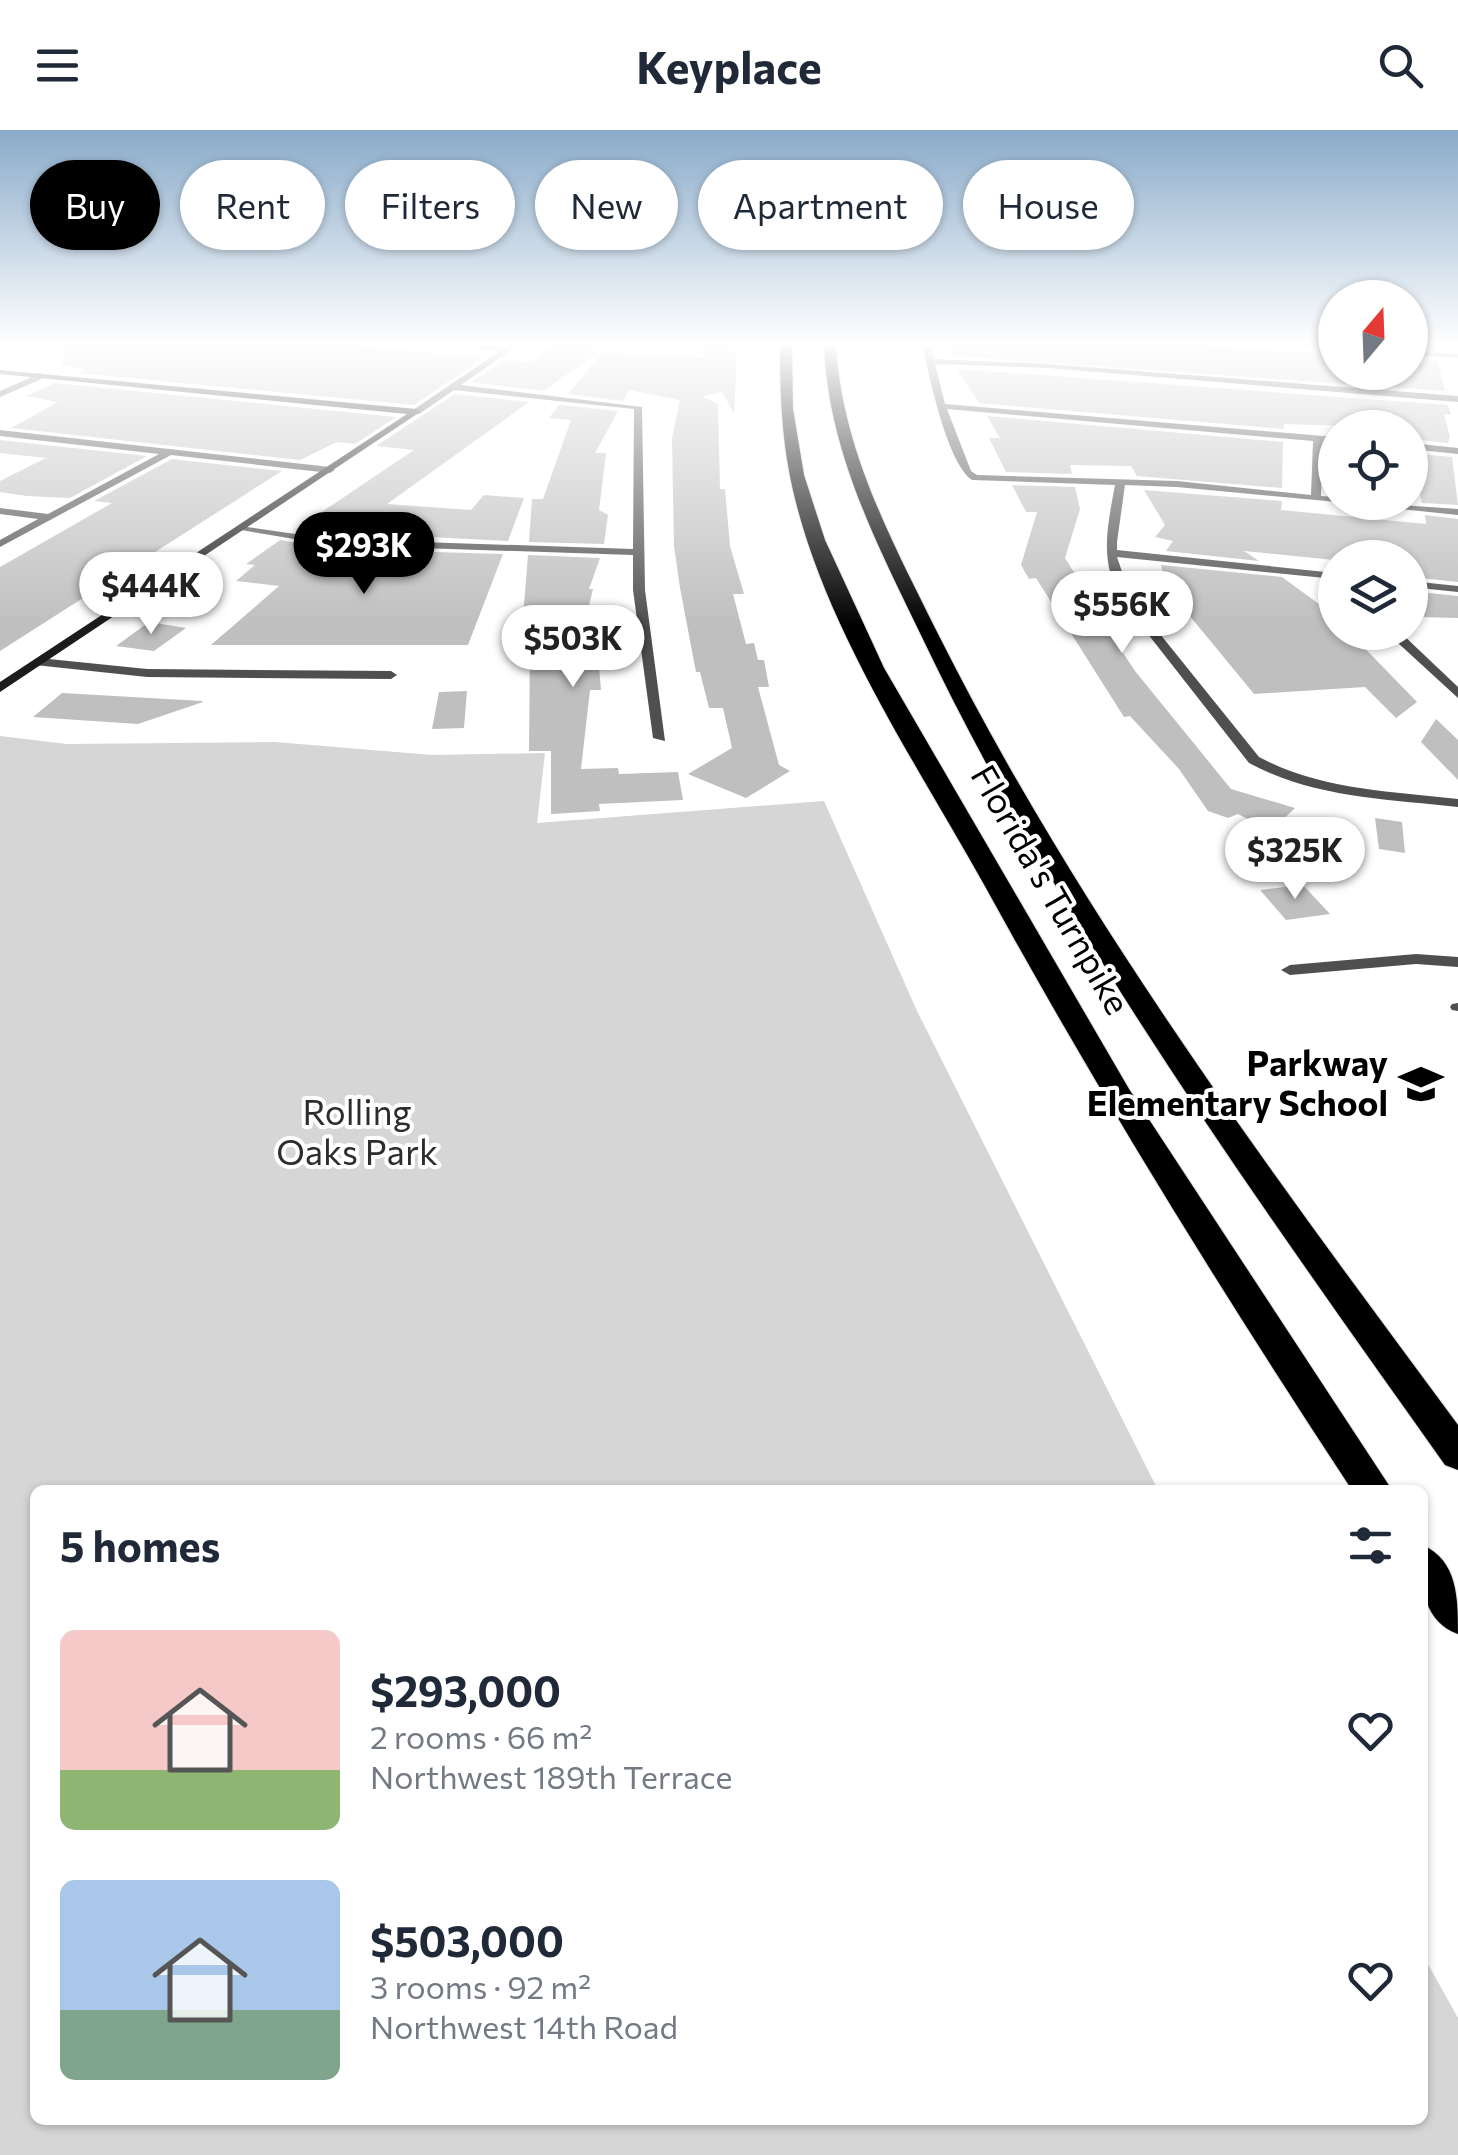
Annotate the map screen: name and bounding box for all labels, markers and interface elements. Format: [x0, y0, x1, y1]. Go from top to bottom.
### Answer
icon: menu [30, 38, 85, 93]
text: Keyplace [636, 38, 822, 93]
icon: search [1373, 38, 1428, 93]
chip: Buy [30, 160, 160, 250]
chip: Rent [180, 160, 325, 250]
chip: Filters [345, 160, 515, 250]
chip: New [535, 160, 678, 250]
chip: Apartment [698, 160, 943, 250]
chip: House [963, 160, 1134, 250]
north arrow [1318, 280, 1428, 390]
map controls [1318, 280, 1428, 650]
button: locate [1318, 410, 1428, 520]
pin: $293K [294, 512, 434, 597]
text: $293K [316, 524, 412, 564]
button: layers [1318, 540, 1428, 650]
pin: $444K [81, 552, 221, 637]
text: $444K [101, 564, 201, 604]
pin: $556K [1052, 571, 1192, 656]
text: $556K [1073, 583, 1171, 623]
pin: $503K [503, 605, 643, 690]
text: $503K [523, 617, 623, 657]
street label: Florida's Turnpike [963, 757, 1141, 1021]
pin: $325K [1225, 817, 1365, 902]
text: $325K [1247, 829, 1343, 869]
place label: Parkway Elementary School [1087, 1040, 1388, 1123]
school or university icon: Parkway Elementary School [1397, 1060, 1445, 1108]
park label: Rolling Oaks Park [276, 1089, 438, 1172]
icon: filters [1343, 1518, 1398, 1573]
text: 5 homes [60, 1519, 220, 1571]
text: $293,000 [370, 1664, 561, 1716]
icon: home [140, 1670, 260, 1790]
icon: heart [1343, 1703, 1398, 1758]
text: 2 rooms · 66 m² [370, 1716, 592, 1756]
text: Northwest 189th Terrace [370, 1756, 733, 1796]
text: $503,000 [370, 1914, 564, 1966]
icon: home [140, 1920, 260, 2040]
icon: heart [1343, 1953, 1398, 2008]
text: 3 rooms · 92 m² [370, 1966, 591, 2006]
text: Northwest 14th Road [370, 2006, 678, 2046]

